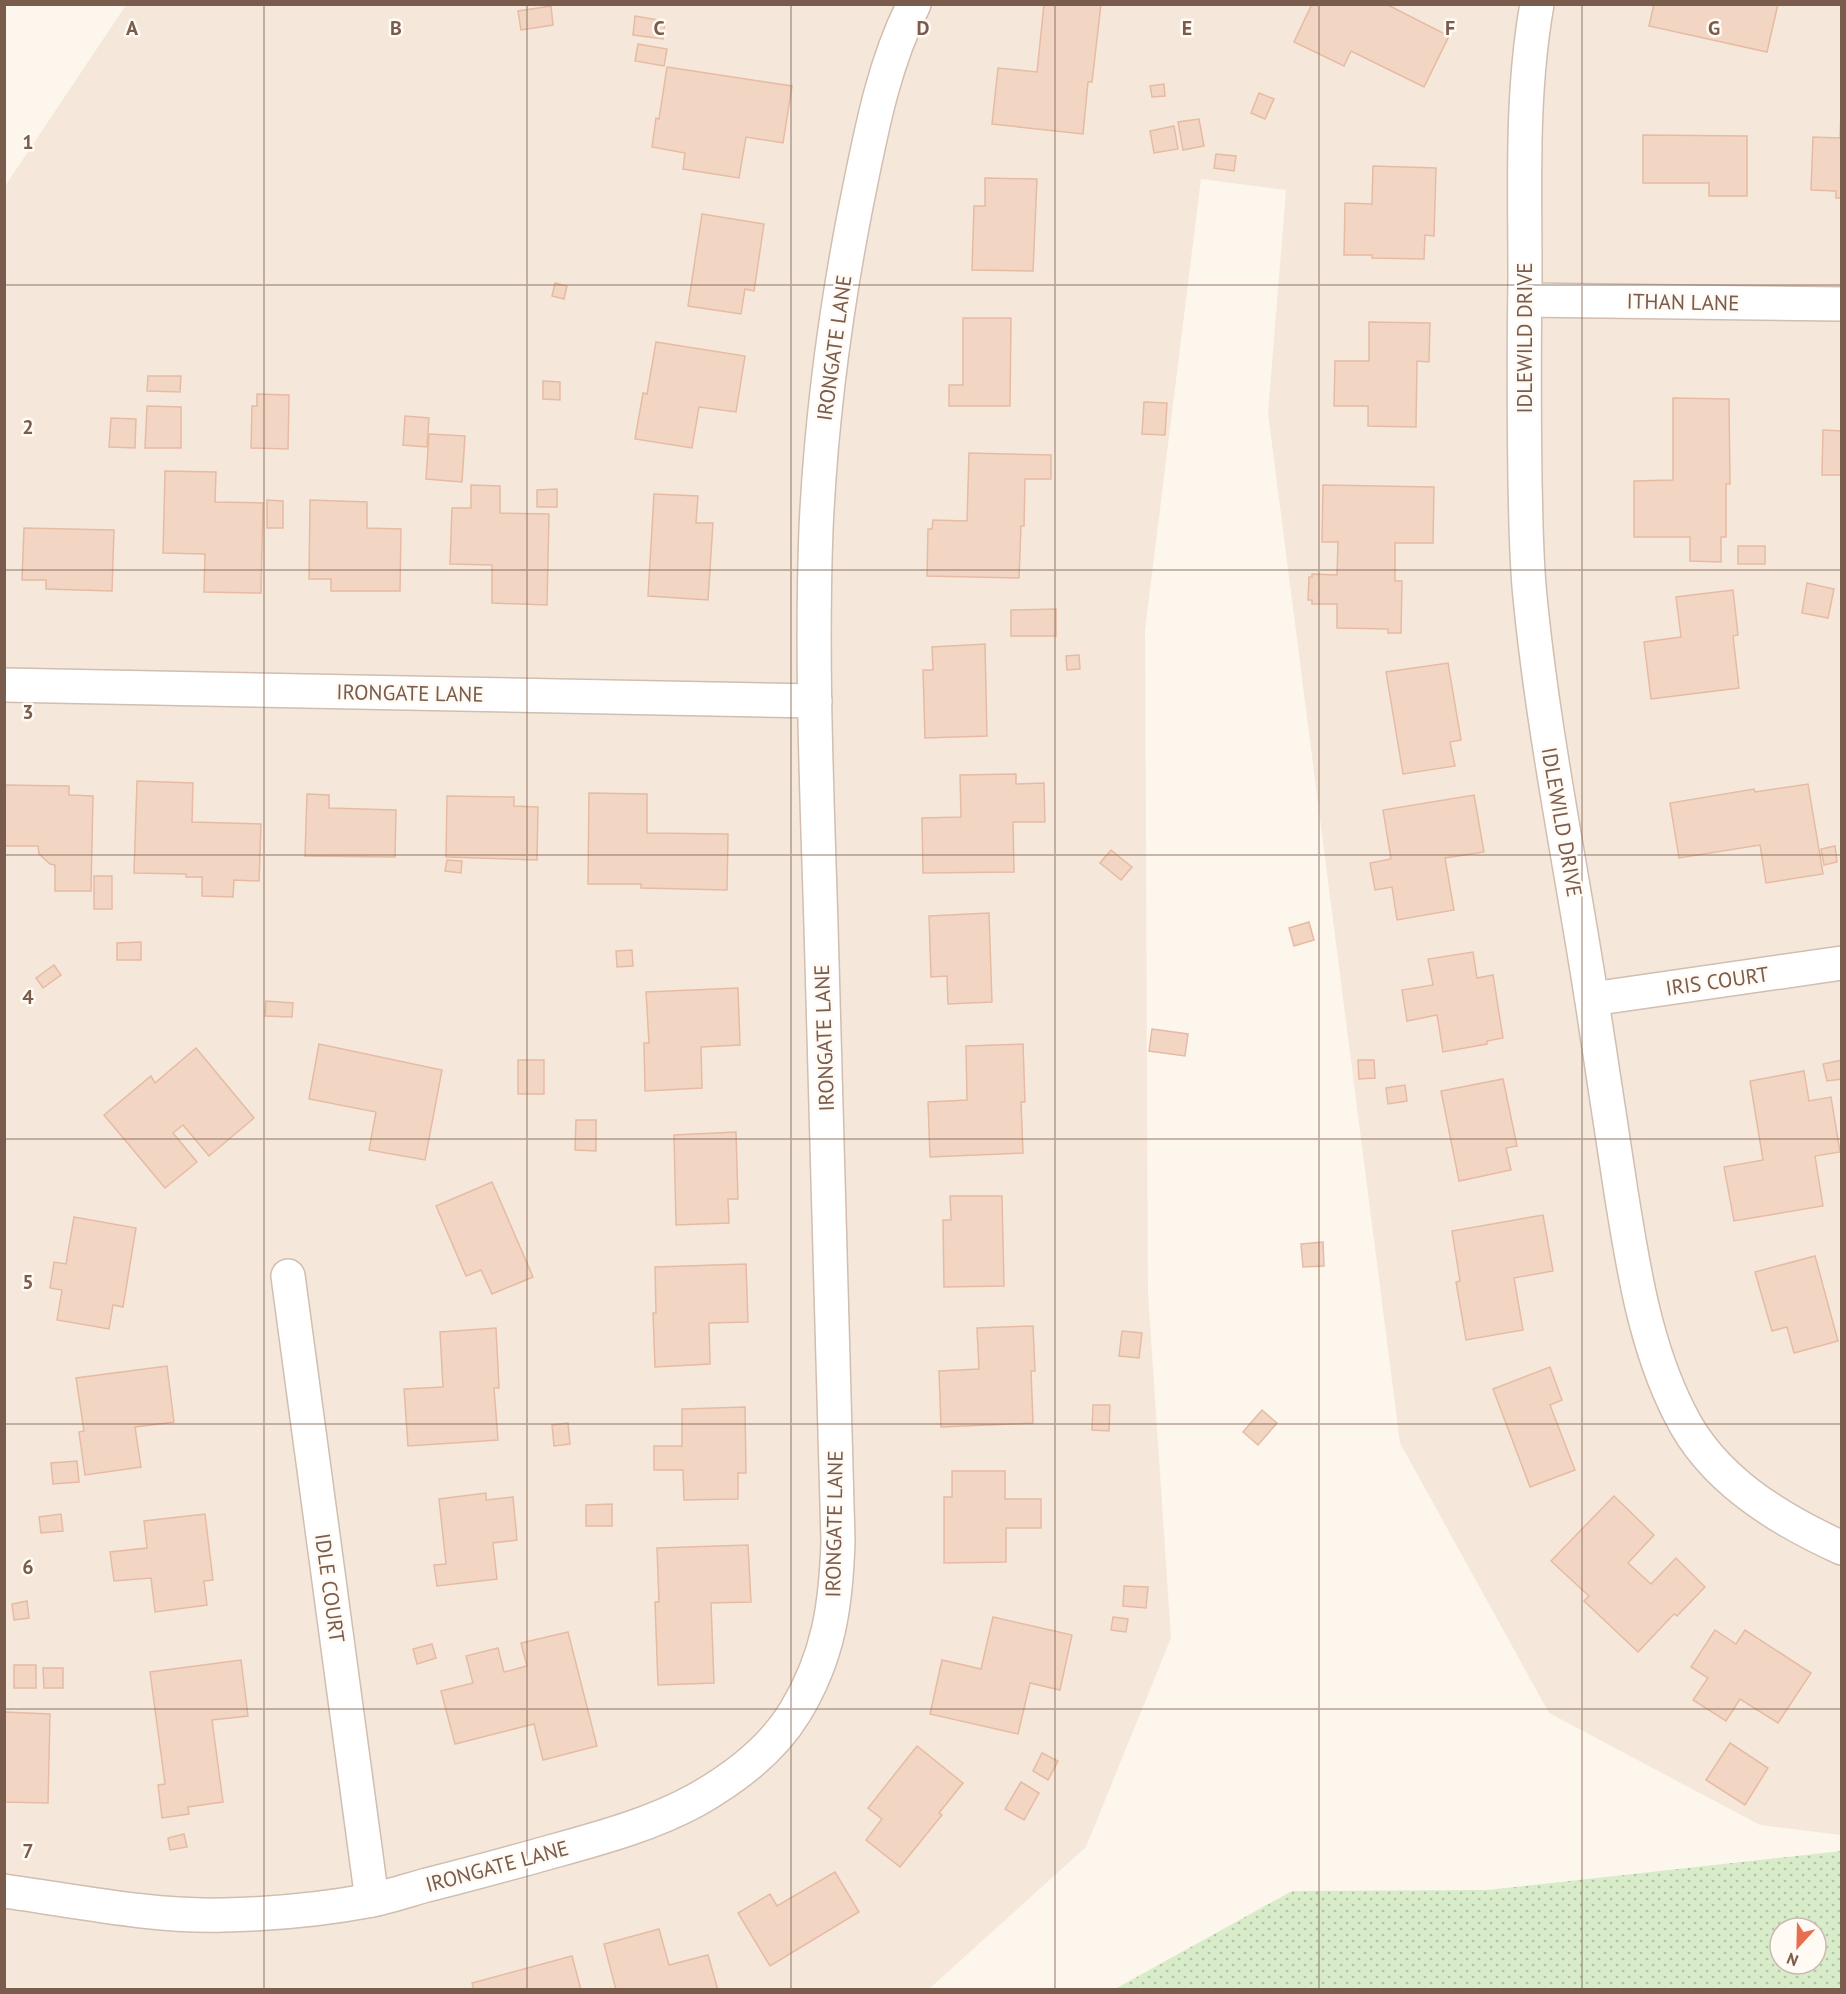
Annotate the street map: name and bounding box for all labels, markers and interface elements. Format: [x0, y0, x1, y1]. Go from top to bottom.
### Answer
text: A [126, 15, 139, 41]
text: B [390, 15, 402, 41]
text: C [653, 15, 665, 41]
text: D [917, 15, 930, 41]
text: E [1182, 15, 1192, 41]
text: F [1445, 15, 1455, 41]
text: G [1708, 15, 1720, 41]
text: 1 [22, 129, 34, 155]
street label: IDLEWILD DRIVE [1511, 262, 1538, 414]
street label: IRONGATE LANE [810, 273, 858, 423]
street label: ITHAN LANE [1626, 288, 1740, 316]
text: 2 [22, 414, 34, 440]
street label: IRONGATE LANE [336, 678, 484, 708]
text: 3 [22, 699, 34, 725]
street label: IDLEWILD DRIVE [1536, 745, 1588, 899]
street label: IRIS COURT [1664, 960, 1771, 1002]
street label: IRONGATE LANE [808, 964, 840, 1112]
text: 4 [22, 984, 34, 1010]
text: 5 [22, 1269, 34, 1295]
street label: IRONGATE LANE [819, 1450, 849, 1598]
street label: IDLE COURT [309, 1532, 351, 1645]
text: 6 [22, 1554, 34, 1580]
street label: IRONGATE LANE [422, 1834, 572, 1898]
text: 7 [22, 1838, 34, 1864]
north arrow [1768, 1916, 1828, 1976]
text: N [1784, 1949, 1801, 1971]

